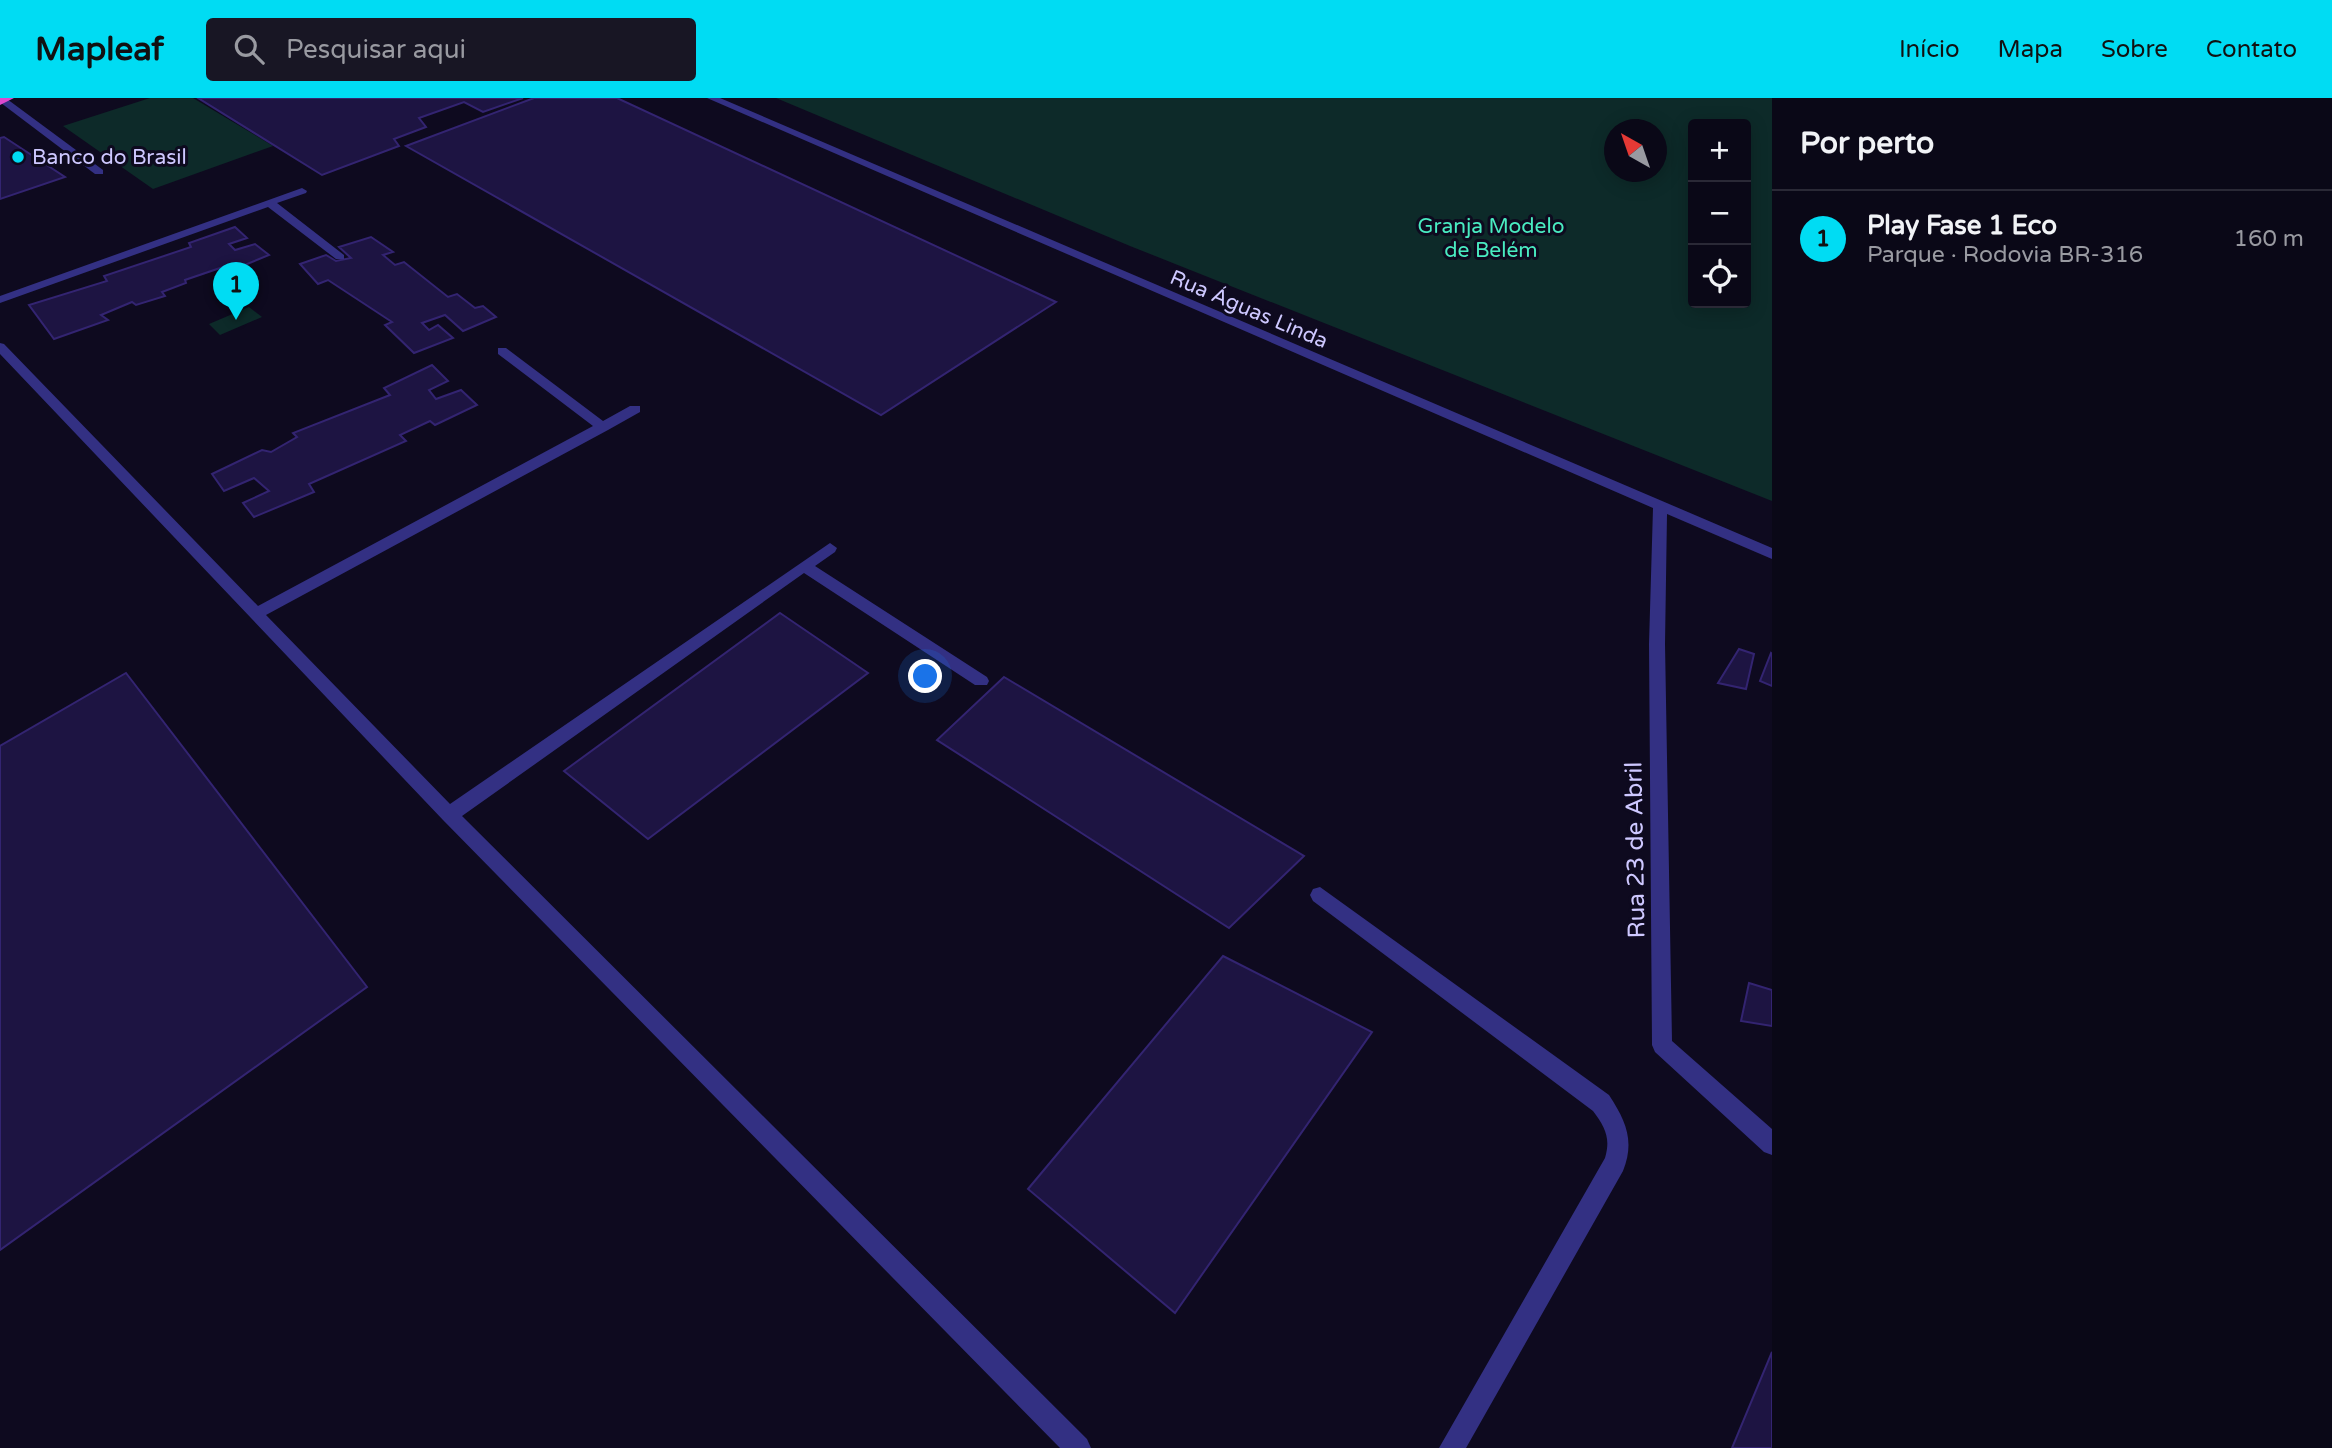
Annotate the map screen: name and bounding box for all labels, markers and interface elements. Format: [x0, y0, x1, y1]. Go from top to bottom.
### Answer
search box [206, 18, 696, 81]
text: Mapleaf [35, 30, 164, 69]
icon: search [230, 30, 268, 68]
text: Pesquisar aqui [286, 34, 466, 65]
text: Início [1899, 35, 1960, 64]
text: Mapa [1998, 35, 2063, 64]
text: Sobre [2101, 35, 2168, 64]
text: Contato [2206, 35, 2297, 64]
north arrow [1604, 119, 1667, 182]
map controls [1688, 119, 1751, 308]
button: + [1688, 119, 1751, 182]
text: Por perto [1800, 125, 1934, 162]
place label: Banco do Brasil [32, 145, 187, 170]
marker: Banco do Brasil [10, 149, 26, 165]
button: − [1688, 182, 1751, 245]
text: Play Fase 1 Eco [1867, 210, 2057, 241]
park label: Granja Modelo de Belém [1417, 214, 1565, 263]
text: 1 [1816, 225, 1830, 253]
text: 160 m [2234, 225, 2304, 253]
text: Parque · Rodovia BR-316 [1867, 241, 2143, 269]
button: locate [1688, 245, 1751, 308]
pin: 1 [213, 262, 259, 320]
street label: Rua Águas Linda [1166, 265, 1331, 354]
your location [908, 659, 942, 693]
street label: Rua 23 de Abril [1619, 761, 1652, 939]

